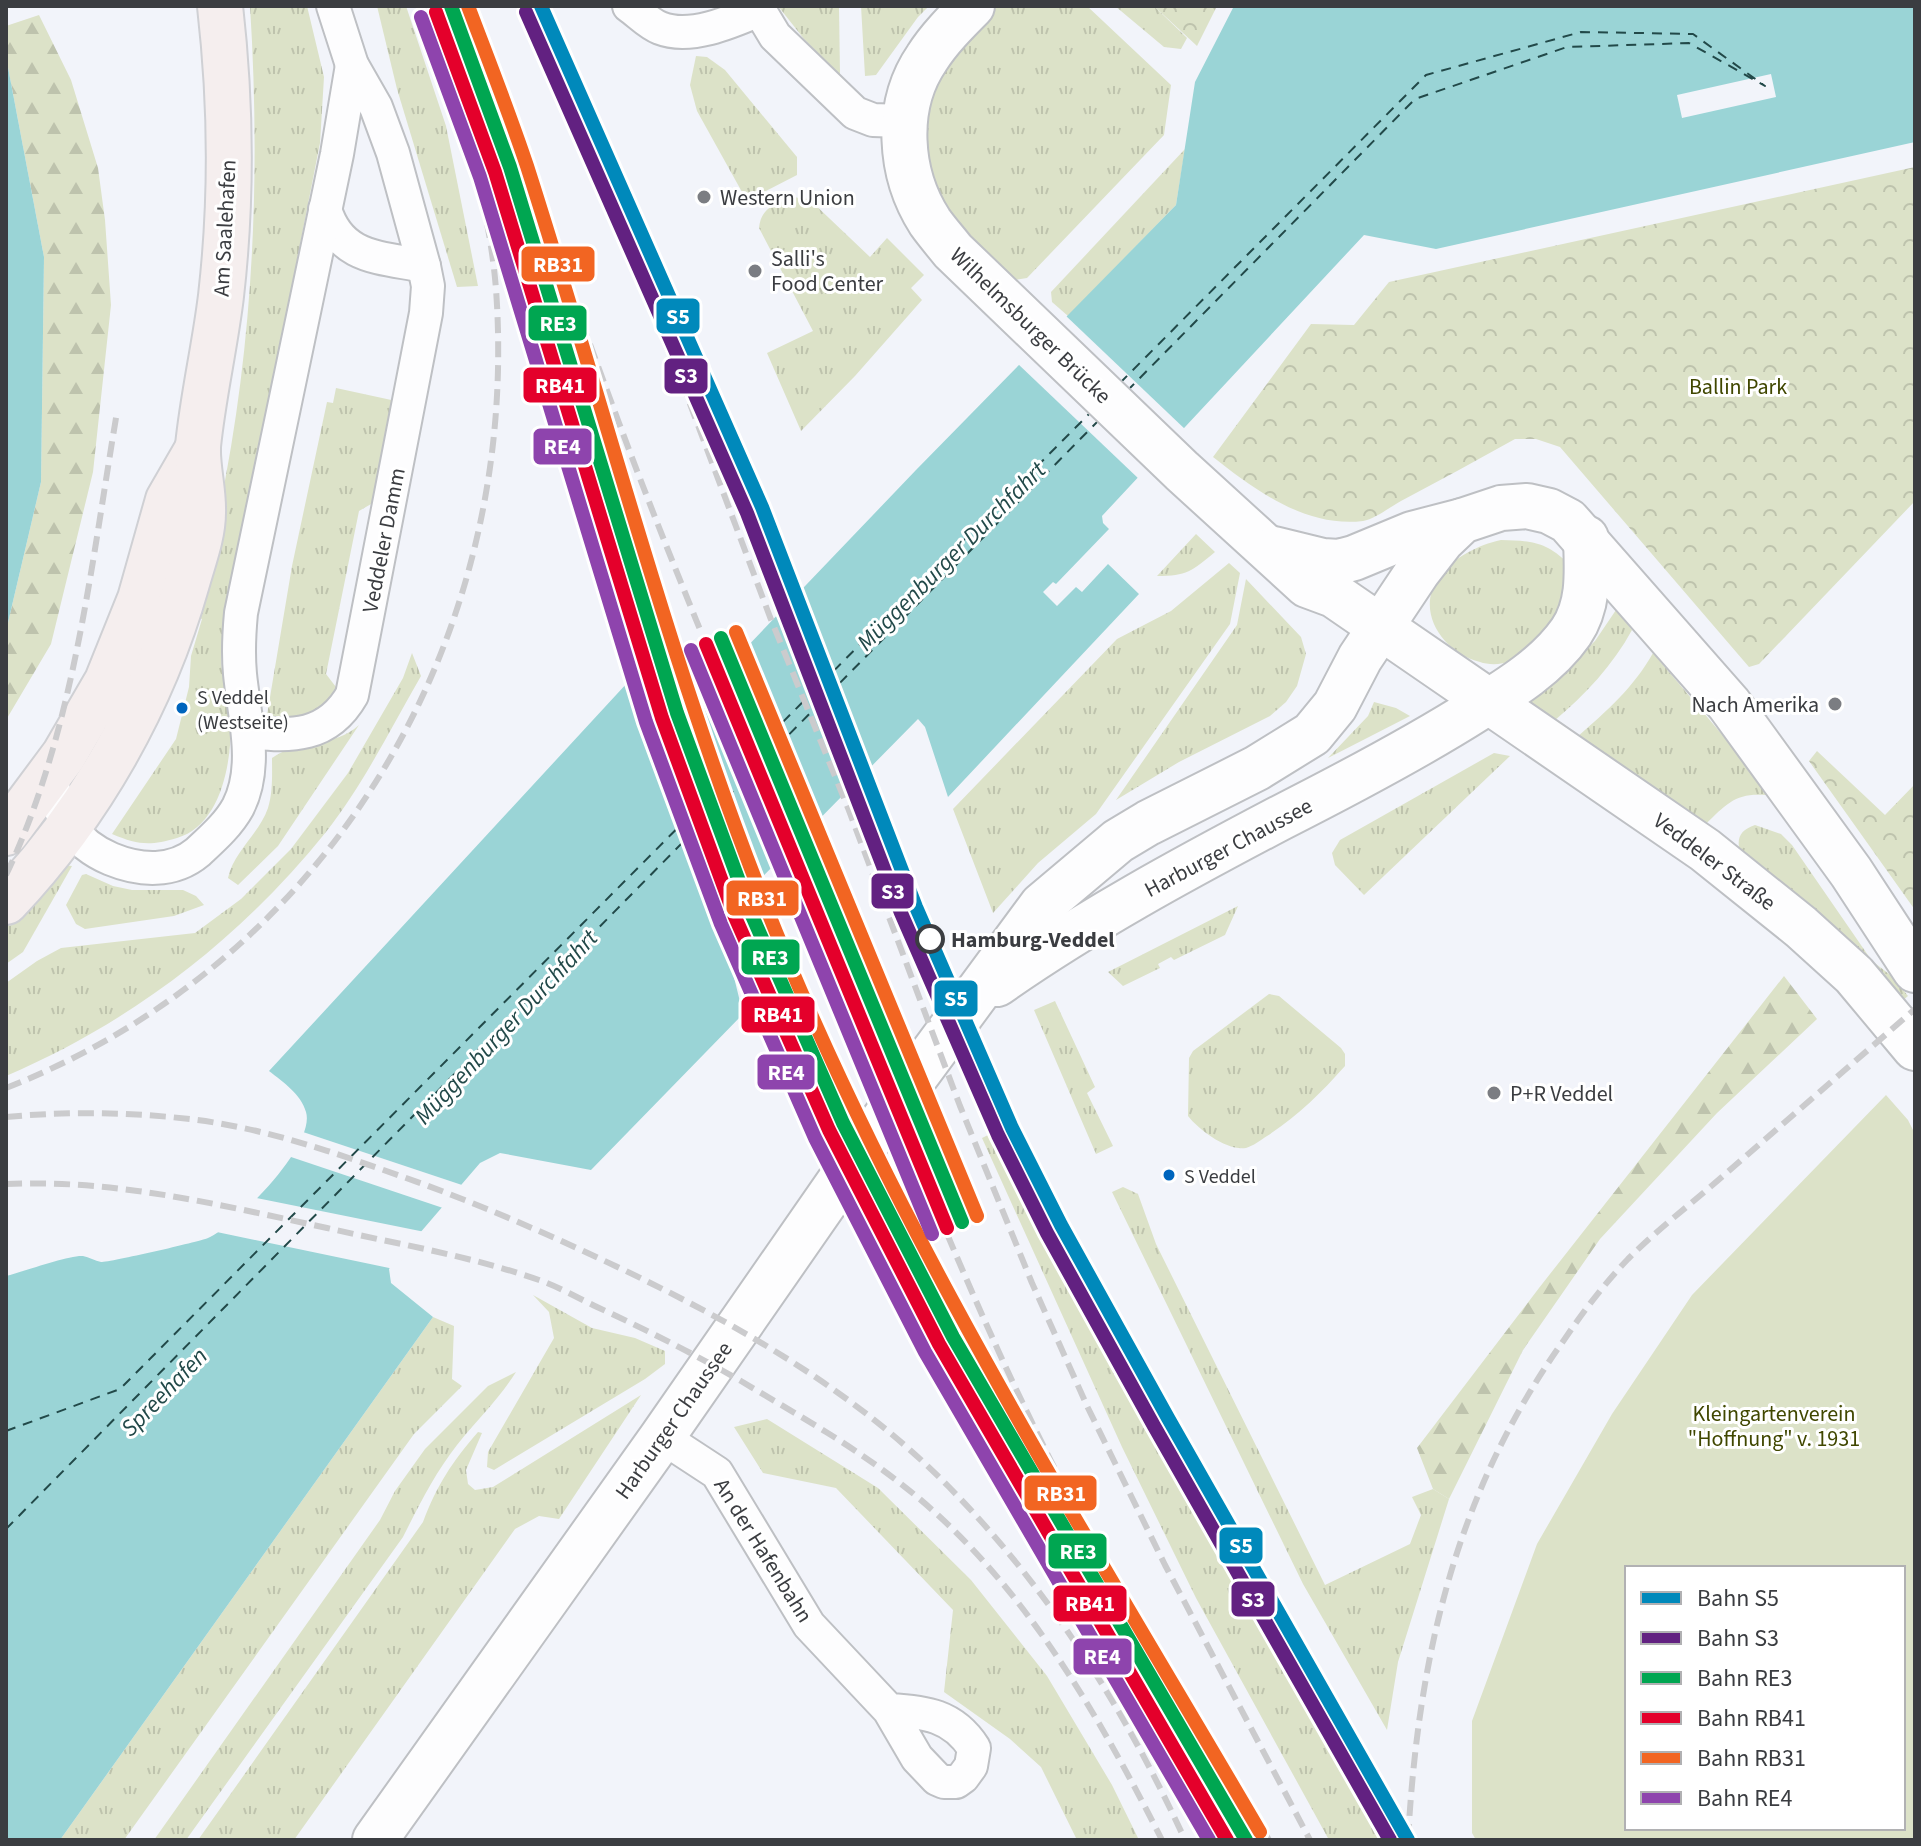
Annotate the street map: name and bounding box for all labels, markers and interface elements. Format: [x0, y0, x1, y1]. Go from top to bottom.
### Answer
street label: Am Saalehafen [205, 159, 245, 297]
place label: Western Union [720, 182, 855, 214]
marker: Western Union [695, 188, 713, 206]
street label: Wilhelmsburger Brücke [942, 240, 1118, 411]
place label: Salli's Food Center [771, 243, 884, 300]
line badge: RB31 [520, 245, 596, 283]
text: RB31 [533, 249, 583, 281]
marker: Salli's Food Center [746, 262, 764, 280]
line badge: S5 [655, 297, 701, 335]
text: S5 [666, 301, 690, 333]
line badge: RE3 [527, 304, 588, 342]
text: RE3 [539, 308, 577, 340]
line badge: S3 [663, 357, 709, 395]
text: S3 [674, 360, 698, 392]
line badge: RB41 [522, 366, 598, 404]
text: RB41 [535, 370, 585, 402]
park label: Ballin Park [1689, 371, 1787, 403]
line badge: RE4 [532, 427, 593, 466]
text: RE4 [543, 431, 581, 463]
water label: Müggenburger Durchfahrt [849, 453, 1055, 659]
street label: Veddeler Damm [354, 465, 414, 615]
place label: S Veddel (Westseite) [197, 684, 289, 737]
place label: Nach Amerika [1691, 689, 1819, 721]
marker: Nach Amerika [1826, 695, 1844, 713]
marker: S Veddel (Westseite) [174, 700, 190, 716]
street label: Harburger Chaussee [1139, 790, 1318, 906]
street label: Veddeler Straße [1646, 805, 1782, 919]
line badge: S3 [870, 872, 915, 910]
text: S3 [881, 876, 905, 908]
line badge: RB31 [725, 879, 800, 917]
text: RB31 [737, 883, 787, 915]
water label: Müggenburger Durchfahrt [407, 921, 607, 1133]
place label: Hamburg-Veddel [951, 924, 1115, 956]
marker: Hamburg-Veddel [916, 925, 944, 953]
line badge: RE3 [740, 938, 801, 976]
text: RE3 [751, 942, 789, 974]
line badge: S5 [933, 979, 979, 1018]
text: S5 [944, 983, 968, 1015]
line badge: RB41 [740, 995, 816, 1034]
text: RB41 [753, 999, 803, 1031]
line badge: RE4 [756, 1053, 816, 1091]
text: RE4 [767, 1057, 805, 1089]
place label: P+R Veddel [1510, 1078, 1613, 1110]
marker: P+R Veddel [1485, 1084, 1503, 1102]
place label: S Veddel [1184, 1163, 1256, 1191]
marker: S Veddel [1161, 1167, 1177, 1183]
street label: Harburger Chaussee [607, 1335, 740, 1506]
water label: Spreehafen [113, 1340, 216, 1445]
park label: Kleingartenverein "Hoffnung" v. 1931 [1688, 1398, 1860, 1455]
street label: An der Hafenbahn [706, 1472, 820, 1629]
line badge: RB31 [1023, 1474, 1098, 1512]
text: RB31 [1036, 1478, 1086, 1510]
line badge: S5 [1218, 1526, 1264, 1565]
text: S5 [1229, 1530, 1253, 1562]
line badge: RE3 [1047, 1532, 1108, 1570]
text: RE3 [1059, 1536, 1097, 1568]
legend [1625, 1566, 1905, 1830]
line badge: S3 [1230, 1580, 1276, 1618]
text: Bahn S5 [1697, 1581, 1779, 1616]
line badge: RB41 [1052, 1584, 1128, 1623]
text: S3 [1241, 1584, 1265, 1616]
text: RB41 [1065, 1588, 1115, 1620]
text: Bahn S3 [1697, 1621, 1779, 1656]
line badge: RE4 [1072, 1637, 1133, 1676]
text: RE4 [1083, 1641, 1121, 1673]
text: Bahn RE3 [1697, 1661, 1792, 1696]
text: Bahn RB41 [1697, 1701, 1806, 1736]
text: Bahn RB31 [1697, 1741, 1806, 1776]
text: Bahn RE4 [1697, 1781, 1792, 1816]

